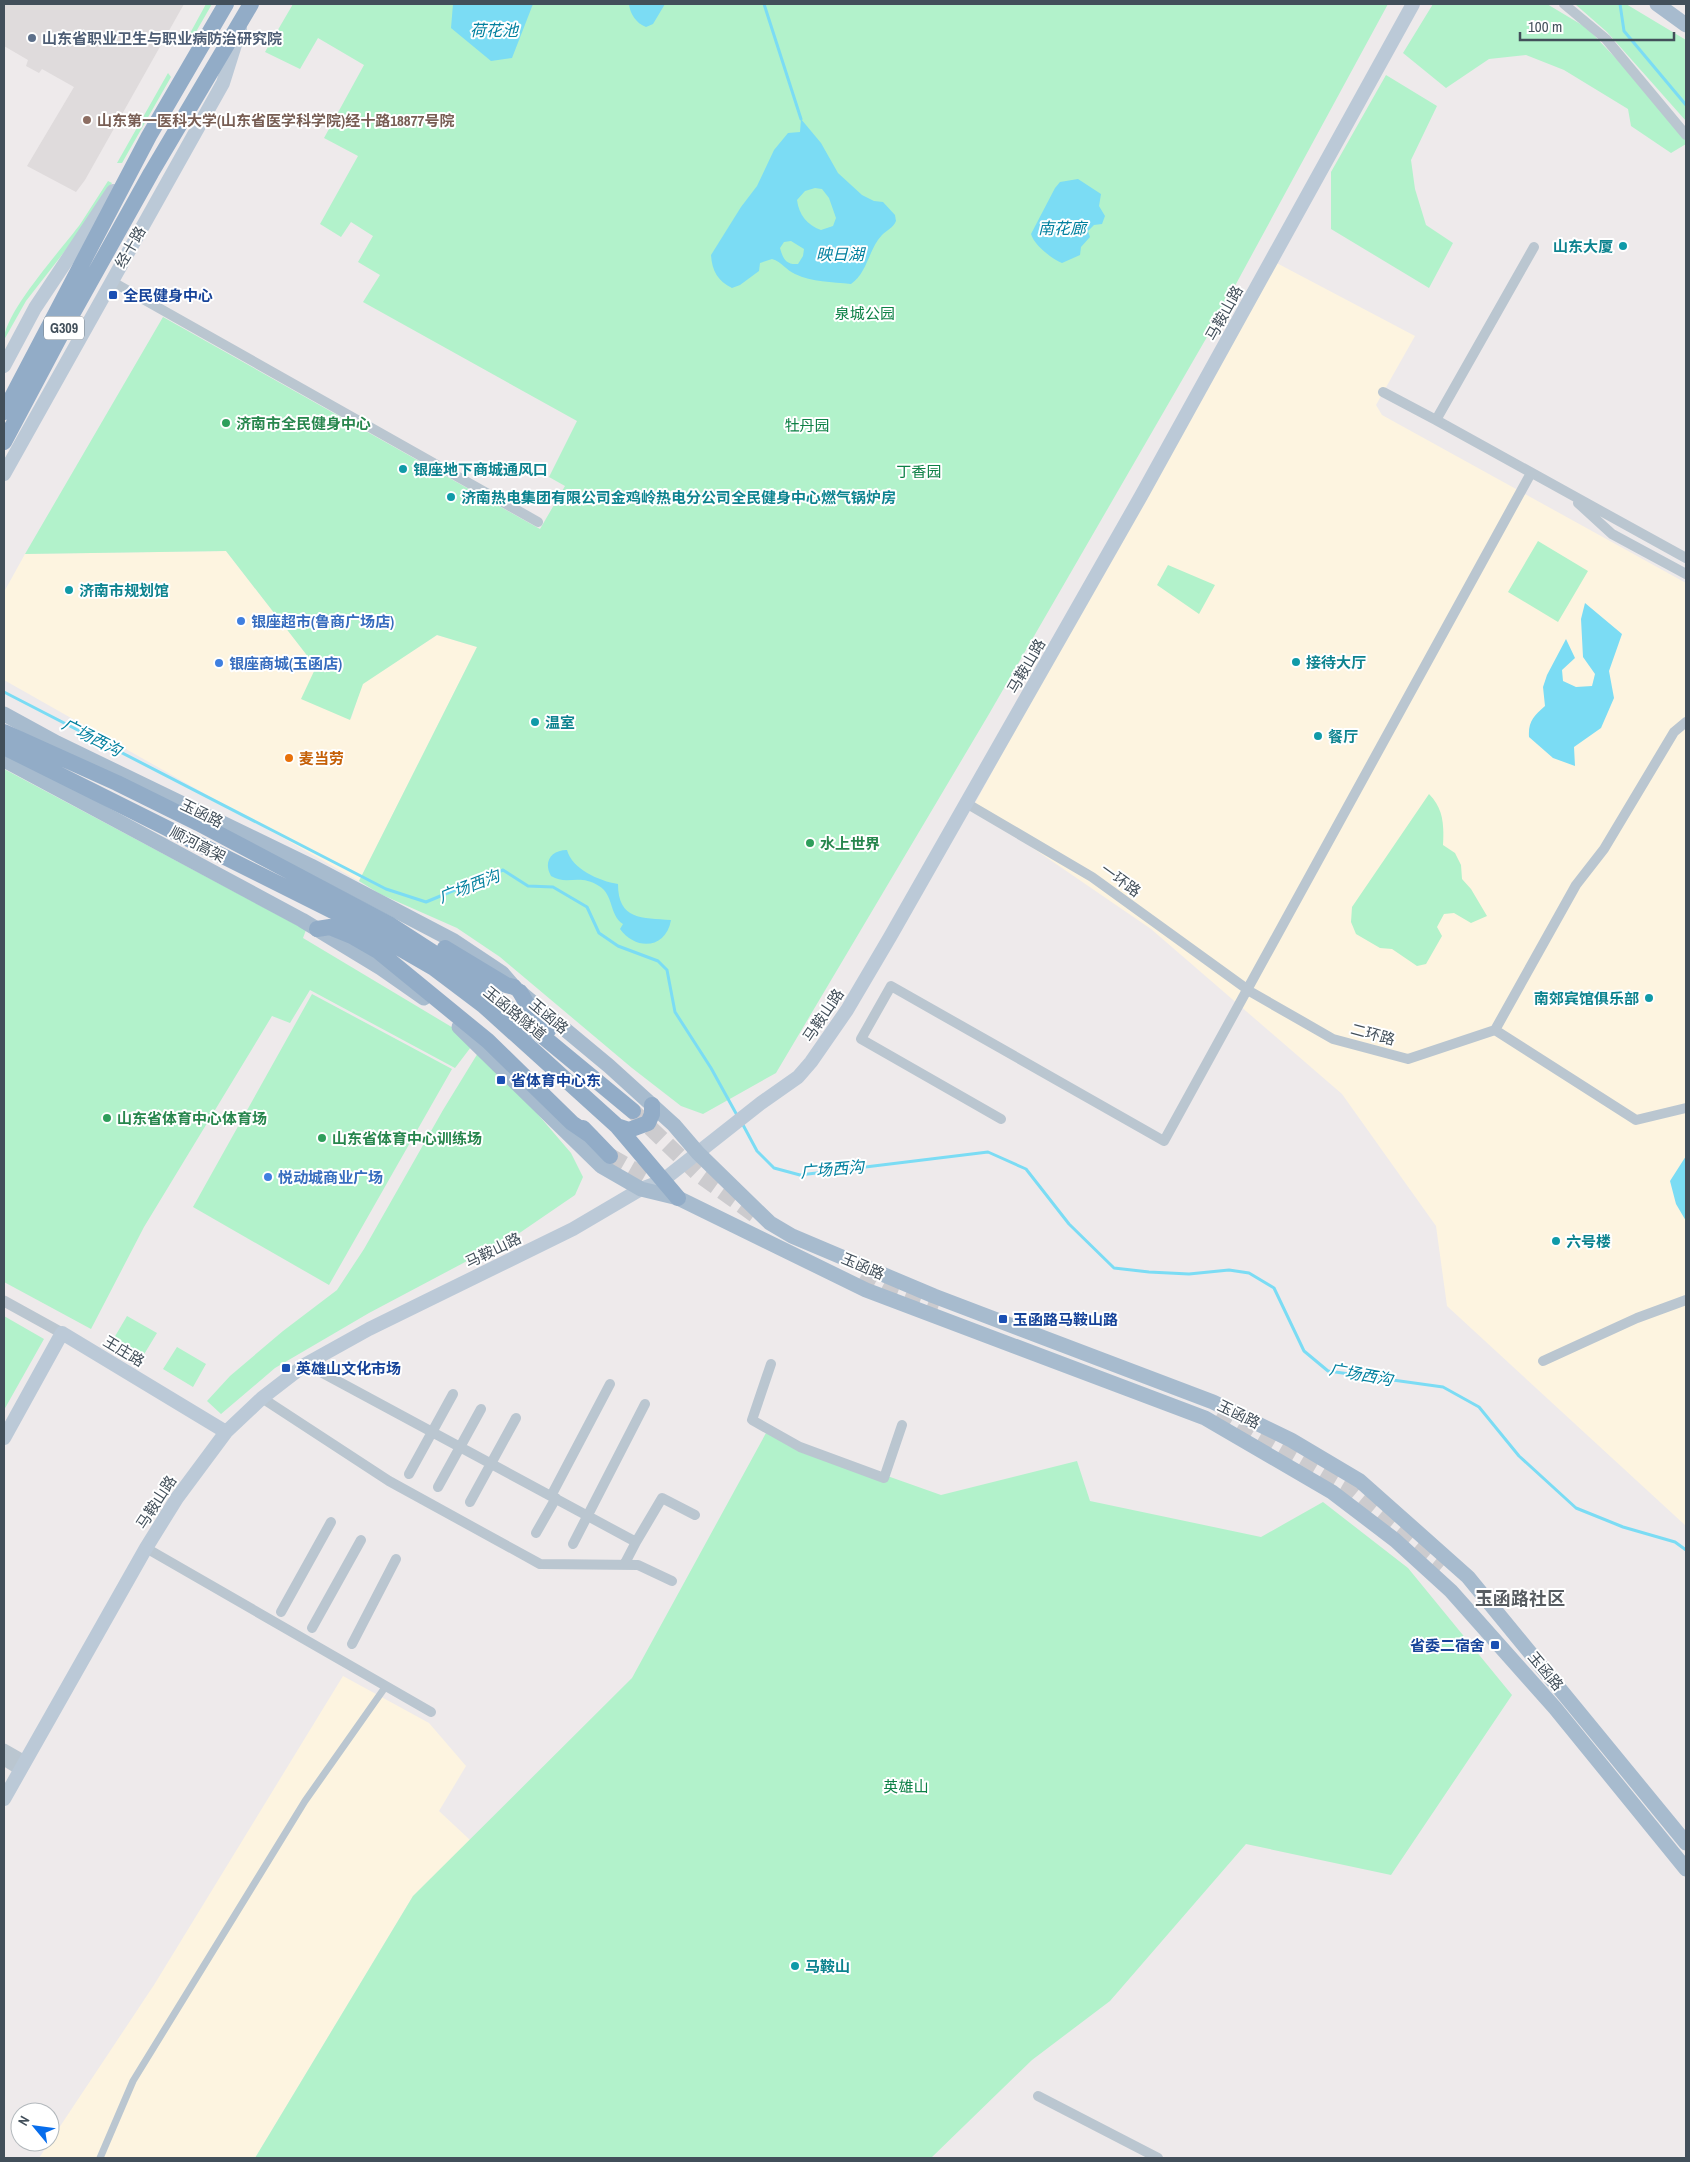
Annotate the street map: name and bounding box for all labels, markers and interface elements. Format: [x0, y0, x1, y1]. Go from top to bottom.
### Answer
scale bar [1520, 10, 1674, 42]
text: 100 m [1528, 16, 1562, 37]
water label: 荷花池 [470, 19, 520, 41]
place label: 山东省职业卫生与职业病防治研究院 [42, 28, 282, 49]
marker: 山东省职业卫生与职业病防治研究院 [26, 32, 38, 44]
place label: 山东第一医科大学(山东省医学科学院)经十路18877号院 [97, 110, 454, 131]
marker: 山东第一医科大学(山东省医学科学院)经十路18877号院 [81, 114, 93, 126]
water label: 南花廊 [1038, 217, 1089, 239]
street label: 经十路 [110, 222, 150, 272]
place label: 山东大厦 [1553, 236, 1613, 257]
marker: 山东大厦 [1617, 240, 1629, 252]
water label: 映日湖 [816, 243, 867, 265]
street label: 马鞍山路 [1200, 282, 1248, 344]
place label: 全民健身中心 [123, 285, 213, 306]
marker: 全民健身中心 [107, 289, 119, 301]
park label: 泉城公园 [835, 303, 895, 324]
road number: G309 [44, 316, 84, 339]
place label: 济南市全民健身中心 [236, 413, 371, 434]
park label: 牡丹园 [784, 415, 830, 436]
marker: 济南市全民健身中心 [220, 417, 232, 429]
place label: 银座地下商城通风口 [413, 459, 548, 480]
park label: 丁香园 [896, 461, 942, 482]
marker: 银座地下商城通风口 [397, 463, 409, 475]
place label: 济南热电集团有限公司金鸡岭热电分公司全民健身中心燃气锅炉房 [461, 487, 896, 508]
marker: 济南热电集团有限公司金鸡岭热电分公司全民健身中心燃气锅炉房 [445, 491, 457, 503]
place label: 济南市规划馆 [79, 580, 169, 601]
marker: 济南市规划馆 [63, 584, 75, 596]
place label: 银座超市(鲁商广场店) [251, 611, 394, 632]
marker: 银座超市(鲁商广场店) [235, 615, 247, 627]
street label: 马鞍山路 [1002, 635, 1050, 697]
place label: 接待大厅 [1306, 652, 1366, 673]
place label: 银座商城(玉函店) [229, 653, 342, 674]
marker: 接待大厅 [1290, 656, 1302, 668]
marker: 银座商城(玉函店) [213, 657, 225, 669]
place label: 温室 [545, 712, 575, 733]
water label: 广场西沟 [58, 713, 127, 762]
marker: 温室 [529, 716, 541, 728]
place label: 餐厅 [1328, 726, 1358, 747]
marker: 餐厅 [1312, 730, 1324, 742]
place label: 麦当劳 [299, 748, 344, 769]
marker: 麦当劳 [283, 752, 295, 764]
street label: 玉函路 [177, 794, 227, 832]
street label: 顺河高架 [166, 821, 230, 867]
place label: 水上世界 [820, 833, 880, 854]
marker: 水上世界 [804, 837, 816, 849]
street label: 一环路 [1097, 858, 1145, 902]
water label: 广场西沟 [435, 864, 505, 908]
street label: 玉函路隧道 [480, 982, 550, 1044]
street label: 马鞍山路 [798, 984, 848, 1046]
place label: 南郊宾馆俱乐部 [1534, 988, 1639, 1009]
marker: 南郊宾馆俱乐部 [1643, 992, 1655, 1004]
street label: 玉函路 [526, 995, 572, 1037]
street label: 二环路 [1349, 1018, 1397, 1050]
place label: 省体育中心东 [511, 1070, 601, 1091]
marker: 省体育中心东 [495, 1074, 507, 1086]
place label: 山东省体育中心体育场 [117, 1108, 267, 1129]
marker: 山东省体育中心体育场 [101, 1112, 113, 1124]
place label: 山东省体育中心训练场 [332, 1128, 482, 1149]
marker: 山东省体育中心训练场 [316, 1132, 328, 1144]
water label: 广场西沟 [799, 1155, 867, 1183]
place label: 悦动城商业广场 [278, 1167, 383, 1188]
marker: 悦动城商业广场 [262, 1171, 274, 1183]
street label: 马鞍山路 [461, 1227, 525, 1273]
place label: 六号楼 [1566, 1231, 1611, 1252]
marker: 六号楼 [1550, 1235, 1562, 1247]
street label: 玉函路 [838, 1248, 888, 1284]
place label: 玉函路马鞍山路 [1013, 1309, 1118, 1330]
marker: 玉函路马鞍山路 [997, 1313, 1009, 1325]
street label: 王庄路 [99, 1330, 149, 1372]
place label: 英雄山文化市场 [296, 1358, 401, 1379]
water label: 广场西沟 [1328, 1358, 1396, 1391]
marker: 英雄山文化市场 [280, 1362, 292, 1374]
street label: 玉函路 [1214, 1395, 1264, 1433]
street label: 马鞍山路 [131, 1471, 181, 1533]
district label: 玉函路社区 [1475, 1586, 1565, 1611]
place label: 省委二宿舍 [1410, 1635, 1485, 1656]
marker: 省委二宿舍 [1489, 1639, 1501, 1651]
street label: 玉函路 [1523, 1647, 1569, 1695]
park label: 英雄山 [883, 1776, 929, 1797]
place label: 马鞍山 [805, 1956, 850, 1977]
marker: 马鞍山 [789, 1960, 801, 1972]
north arrow [10, 2102, 60, 2152]
text: N [14, 2113, 34, 2129]

